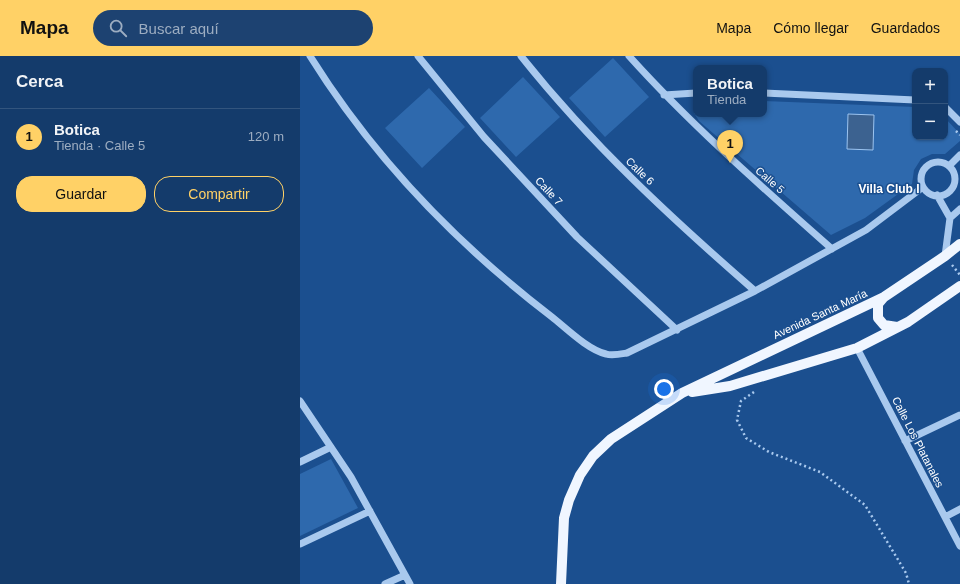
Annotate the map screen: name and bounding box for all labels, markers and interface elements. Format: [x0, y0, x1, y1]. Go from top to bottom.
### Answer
search box [93, 10, 373, 46]
text: Mapa [20, 17, 69, 38]
icon: search [107, 17, 129, 39]
text: Buscar aquí [139, 20, 219, 37]
text: Mapa [716, 20, 751, 36]
text: Cómo llegar [773, 20, 849, 36]
text: Guardados [871, 20, 940, 36]
popup [693, 65, 767, 117]
map controls [912, 68, 948, 140]
button: + [912, 68, 948, 104]
text: Cerca [16, 72, 63, 91]
text: Botica [707, 75, 753, 92]
text: Tienda [707, 92, 746, 107]
button: − [912, 104, 948, 140]
text: Botica [54, 121, 100, 138]
text: 1 [25, 129, 33, 144]
text: 120 m [248, 129, 284, 144]
pin: 1 [717, 130, 743, 163]
text: Tienda · Calle 5 [54, 138, 145, 153]
street label: Calle 6 [624, 155, 656, 187]
street label: Calle 5 [753, 164, 787, 196]
street label: Calle 7 [533, 174, 565, 208]
button: Guardar [16, 176, 146, 212]
button: Compartir [154, 176, 284, 212]
district label: Villa Club I [858, 182, 920, 196]
street label: Avenida Santa María [771, 287, 870, 341]
your location [654, 379, 674, 399]
street label: Calle Los Platanales [890, 395, 946, 490]

